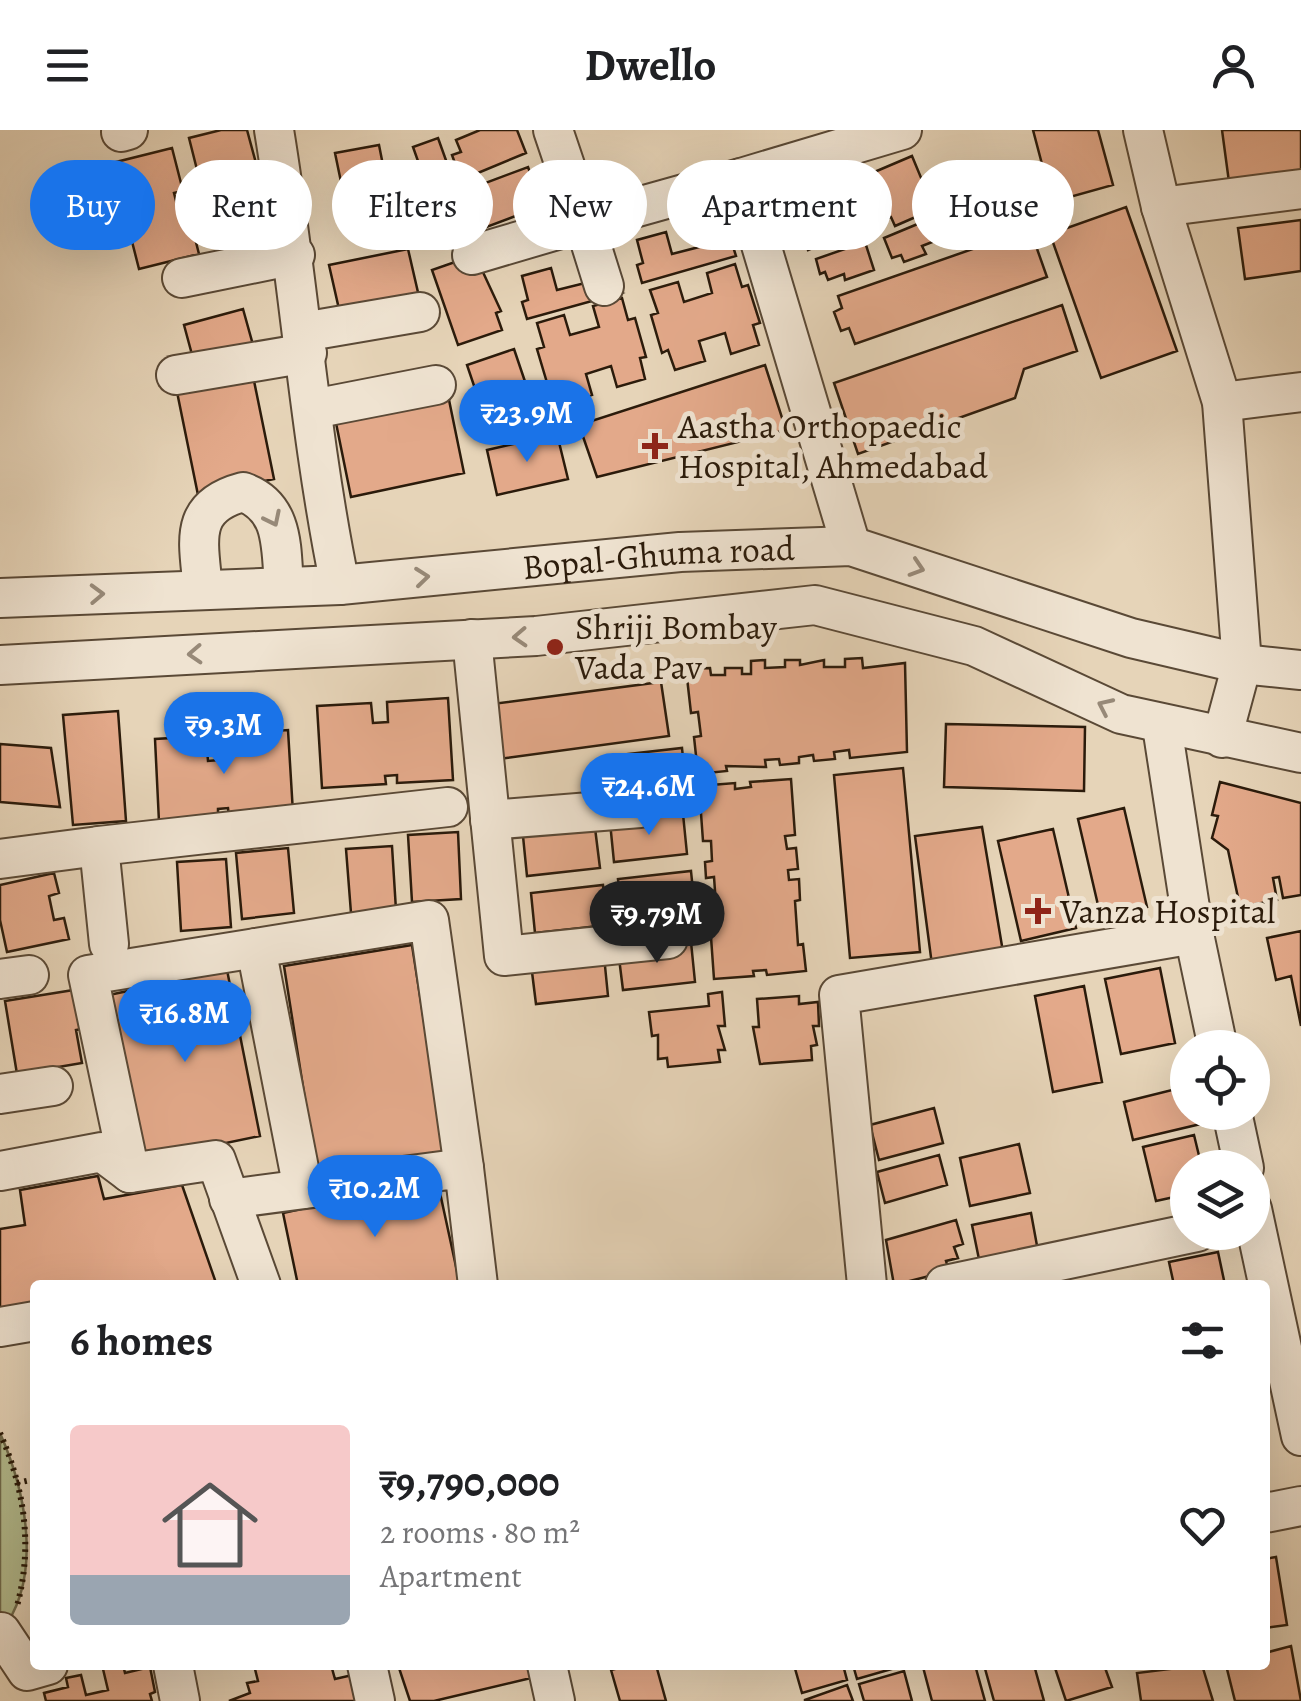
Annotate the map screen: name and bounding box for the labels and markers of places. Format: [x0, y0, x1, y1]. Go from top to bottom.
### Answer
pin: ₹23.9M [446, 380, 608, 465]
place label: Aastha Orthopaedic Hospital, Ahmedabad [677, 402, 988, 490]
marker: Aastha Orthopaedic Hospital, Ahmedabad [642, 433, 668, 459]
place label: Shriji Bombay Vada Pav [574, 603, 777, 691]
marker: Shriji Bombay Vada Pav [544, 636, 566, 658]
pin: ₹9.3M [154, 692, 294, 777]
pin: ₹24.6M [568, 753, 730, 838]
pin: ₹9.79M [576, 881, 738, 966]
place label: Vanza Hospital [1059, 887, 1275, 935]
marker: Vanza Hospital [1025, 898, 1051, 924]
pin: ₹16.8M [104, 980, 266, 1065]
pin: ₹10.2M [294, 1155, 456, 1240]

